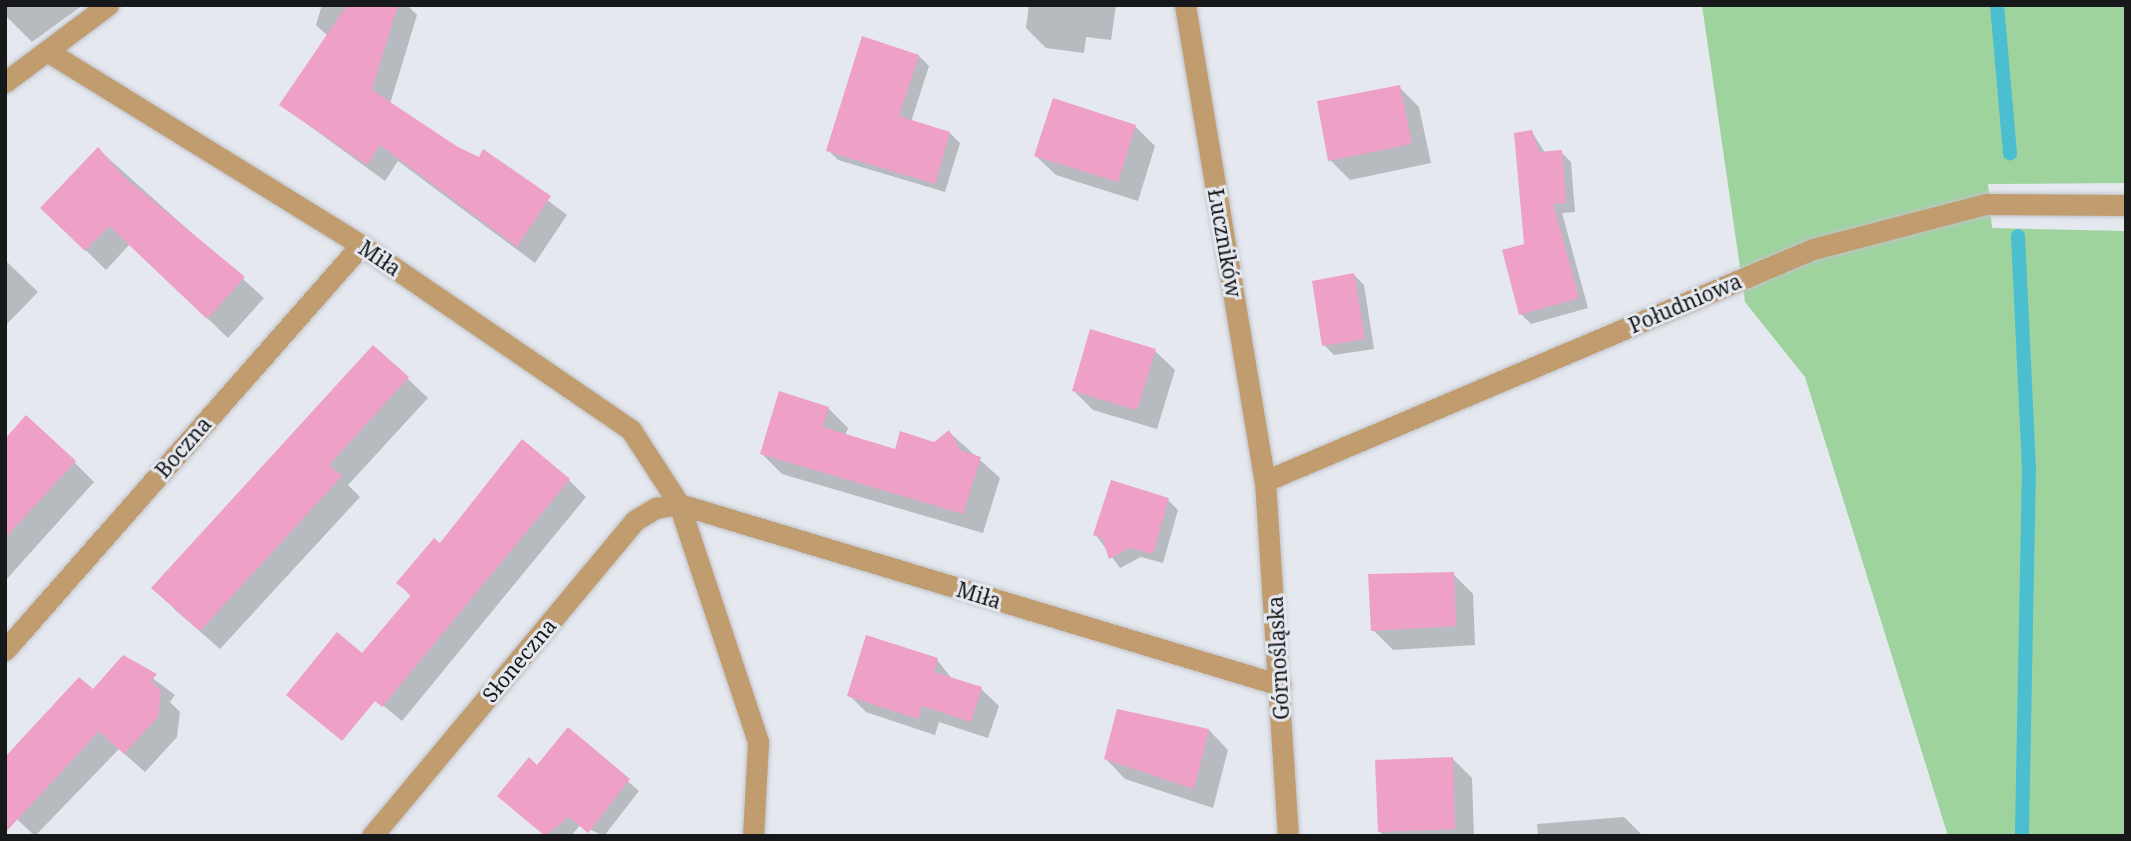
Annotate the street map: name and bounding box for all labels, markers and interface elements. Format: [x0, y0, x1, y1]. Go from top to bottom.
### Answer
street label: Łuczników [1203, 187, 1247, 299]
street label: Miła [354, 235, 406, 281]
street label: Południowa [1625, 268, 1745, 338]
street label: Boczna [150, 411, 216, 483]
street label: Miła [954, 576, 1004, 614]
street label: Górnośląska [1262, 595, 1294, 721]
street label: Słoneczna [477, 613, 561, 707]

